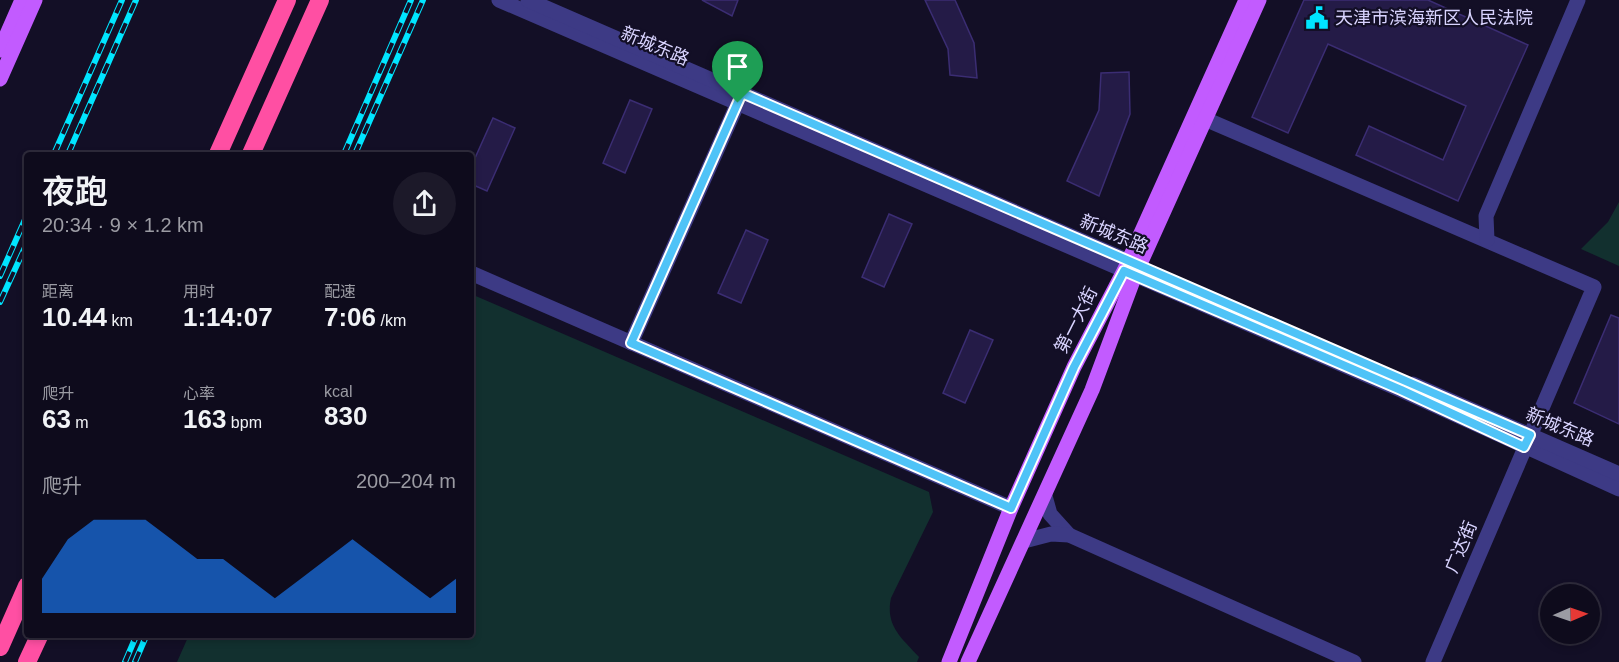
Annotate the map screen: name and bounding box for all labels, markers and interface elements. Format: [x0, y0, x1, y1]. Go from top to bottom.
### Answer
public building icon: 天津市滨海新区人民法院 [1304, 5, 1330, 31]
place label: 天津市滨海新区人民法院 [1335, 8, 1533, 28]
street label: 新城东路 [618, 23, 692, 69]
pin [712, 41, 763, 103]
icon: arrive [721, 50, 754, 83]
button: share [393, 172, 456, 235]
text: 夜跑 [42, 173, 108, 210]
street label: 新城东路 [1077, 211, 1151, 257]
text: 20:34 · 9 × 1.2 km [42, 214, 204, 236]
text: 距离 [42, 283, 74, 300]
text: 用时 [183, 283, 215, 300]
text: 配速 [324, 283, 356, 300]
street label: 第一大街 [1051, 283, 1101, 357]
text: 10.44 [42, 302, 107, 332]
text: 1:14:07 [183, 302, 273, 332]
text: 7:06 [324, 302, 376, 332]
text: km [107, 312, 133, 329]
text: /km [376, 312, 406, 329]
text: kcal [324, 383, 352, 400]
text: 爬升 [42, 385, 74, 402]
text: 心率 [183, 385, 215, 402]
text: 830 [324, 401, 367, 431]
text: 63 [42, 404, 71, 434]
text: 163 [183, 404, 226, 434]
street label: 新城东路 [1523, 404, 1597, 450]
text: m [71, 414, 89, 431]
text: bpm [226, 414, 262, 431]
text: 200–204 m [356, 470, 456, 492]
text: 爬升 [42, 475, 82, 497]
street label: 广达街 [1441, 518, 1481, 576]
north arrow [1540, 584, 1600, 644]
map controls [1540, 584, 1600, 644]

